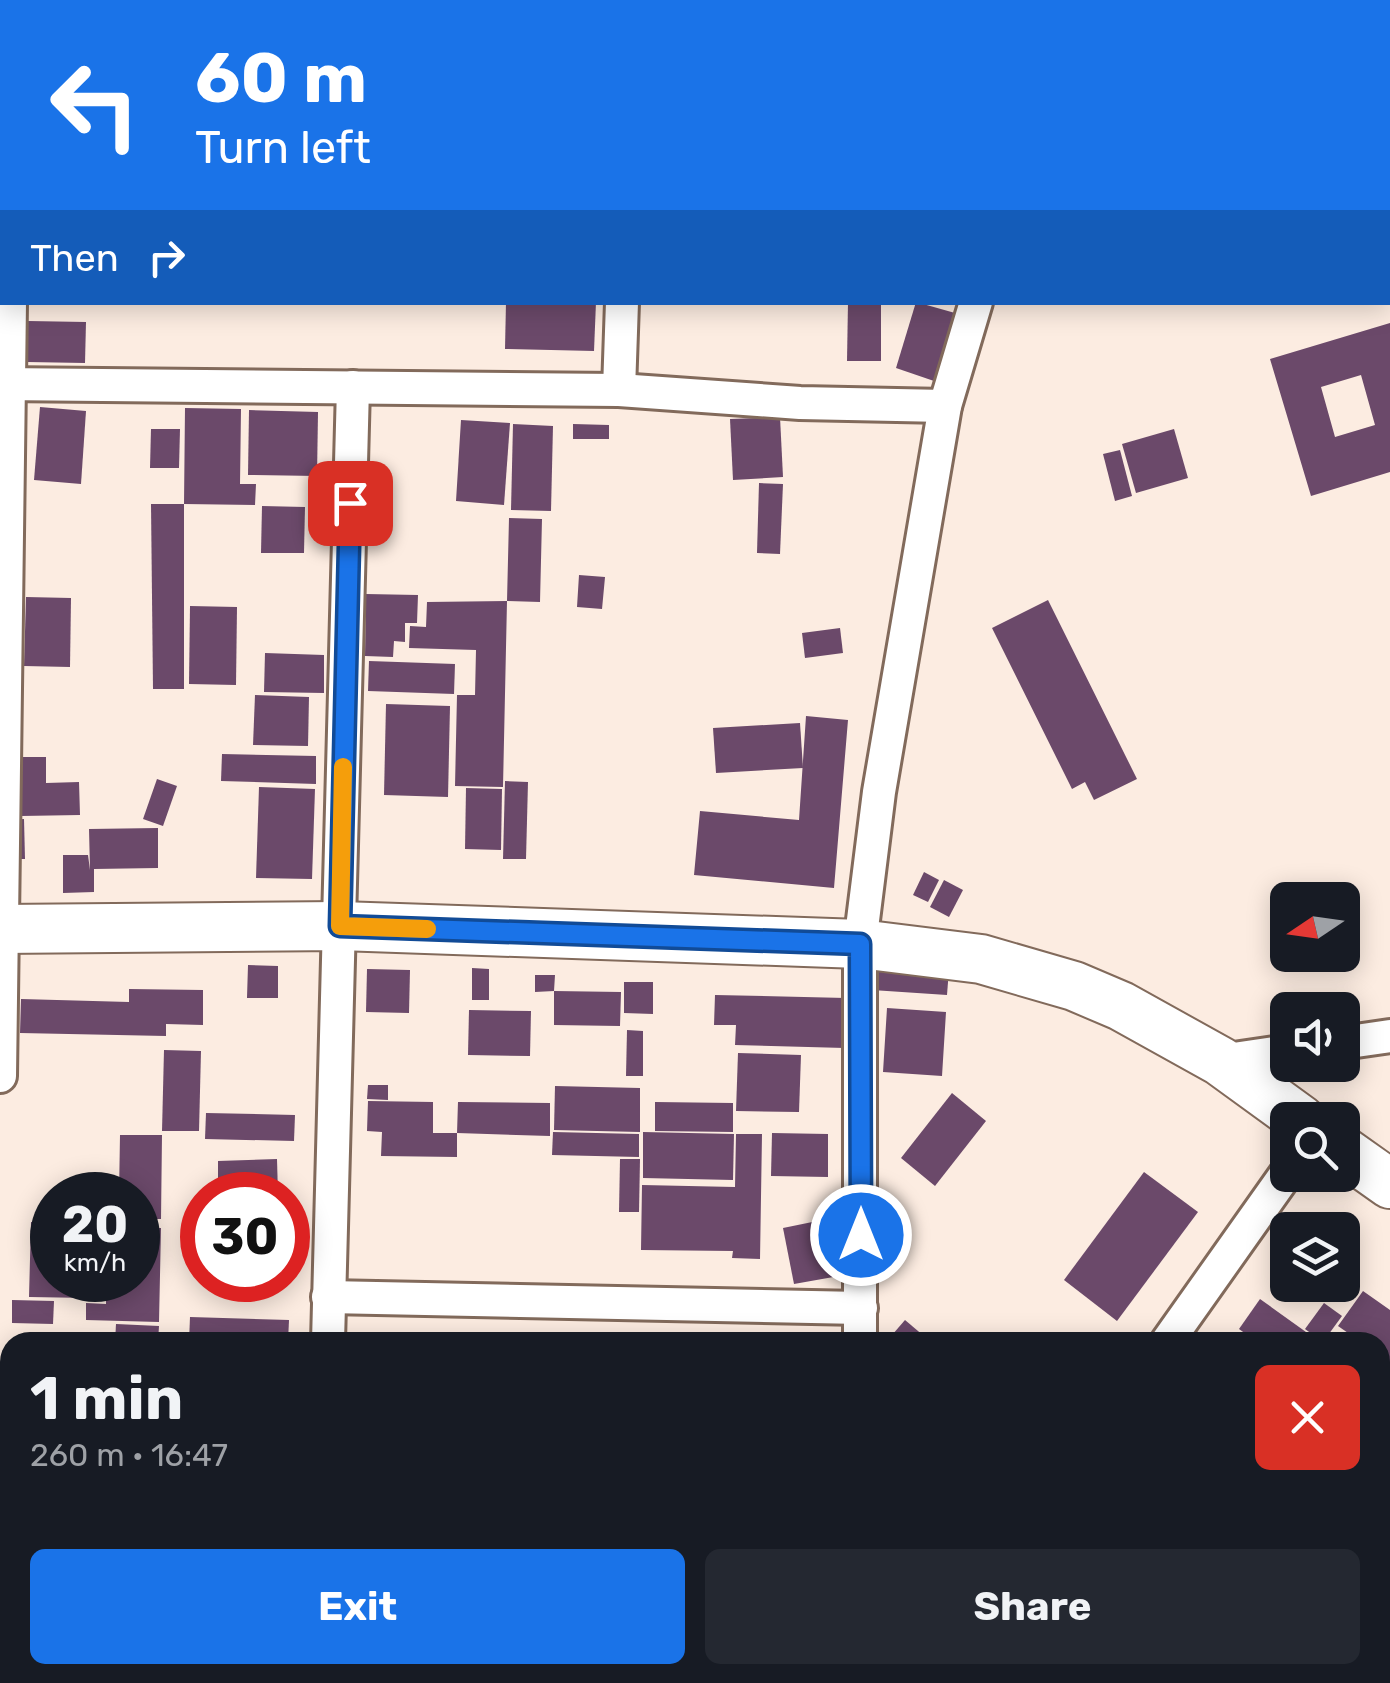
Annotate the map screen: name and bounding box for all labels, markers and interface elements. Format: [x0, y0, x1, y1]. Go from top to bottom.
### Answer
text: 60 m [195, 37, 367, 120]
icon: left [30, 40, 160, 170]
text: Turn left [195, 121, 371, 174]
icon: right [139, 230, 194, 285]
text: Then [30, 235, 119, 281]
pin [308, 461, 393, 546]
icon: arrive [323, 476, 378, 531]
north arrow [1270, 882, 1360, 972]
map controls [1270, 882, 1360, 1302]
button: sound [1270, 992, 1360, 1082]
button: search [1270, 1102, 1360, 1192]
speed limit sign: 30 [180, 1172, 310, 1302]
position arrow [809, 1183, 913, 1287]
text: 20 [62, 1195, 128, 1255]
button: layers [1270, 1212, 1360, 1302]
text: km/h [64, 1248, 126, 1277]
text: 1 min [30, 1363, 183, 1434]
button: close [1255, 1365, 1360, 1470]
text: 260 m · 16:47 [30, 1436, 228, 1474]
button: Exit [30, 1549, 685, 1664]
button: Share [705, 1549, 1360, 1664]

